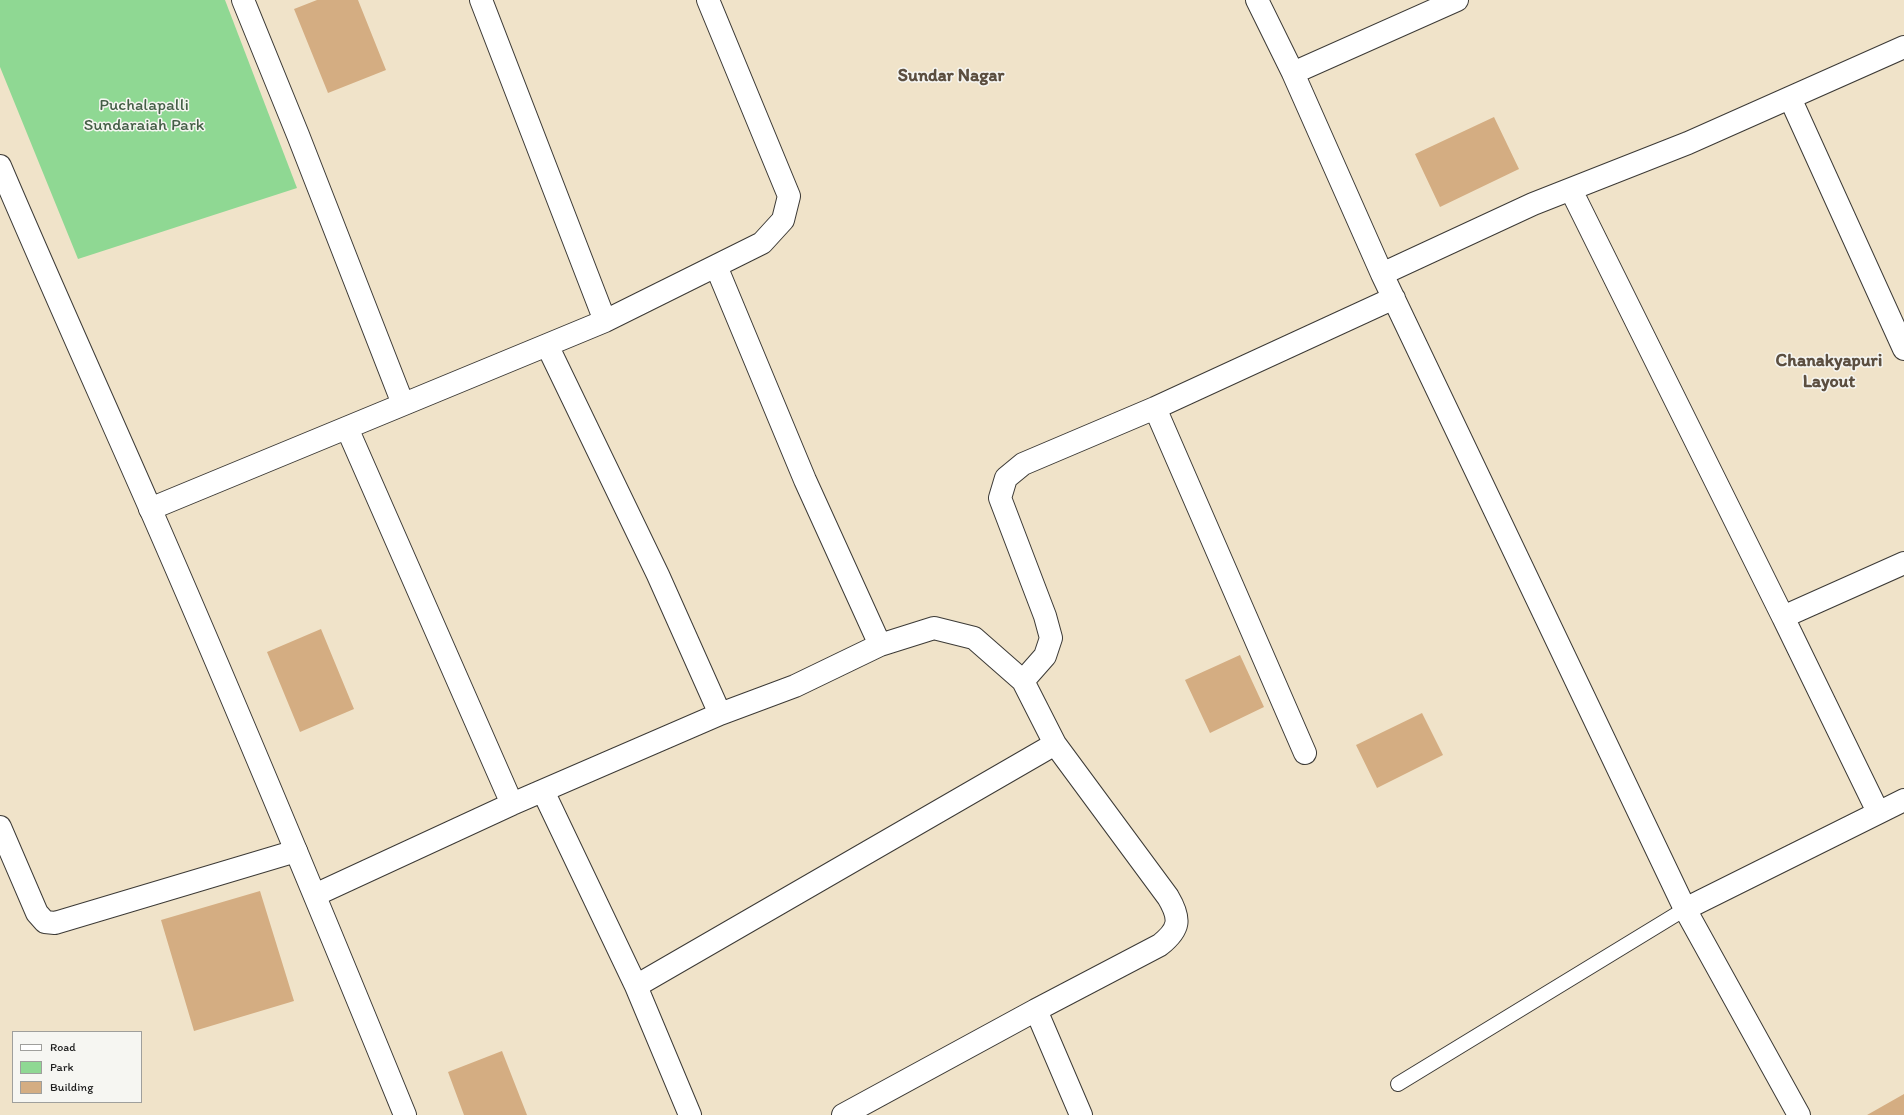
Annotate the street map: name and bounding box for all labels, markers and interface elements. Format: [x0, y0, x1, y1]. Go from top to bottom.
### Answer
district label: Sundar Nagar [898, 65, 1004, 87]
park label: Puchalapalli Sundaraiah Park [84, 96, 204, 136]
district label: Chanakyapuri Layout [1776, 350, 1882, 392]
legend [12, 1031, 142, 1103]
text: Road [50, 1040, 76, 1054]
text: Park [50, 1060, 74, 1074]
text: Building [50, 1080, 93, 1094]

